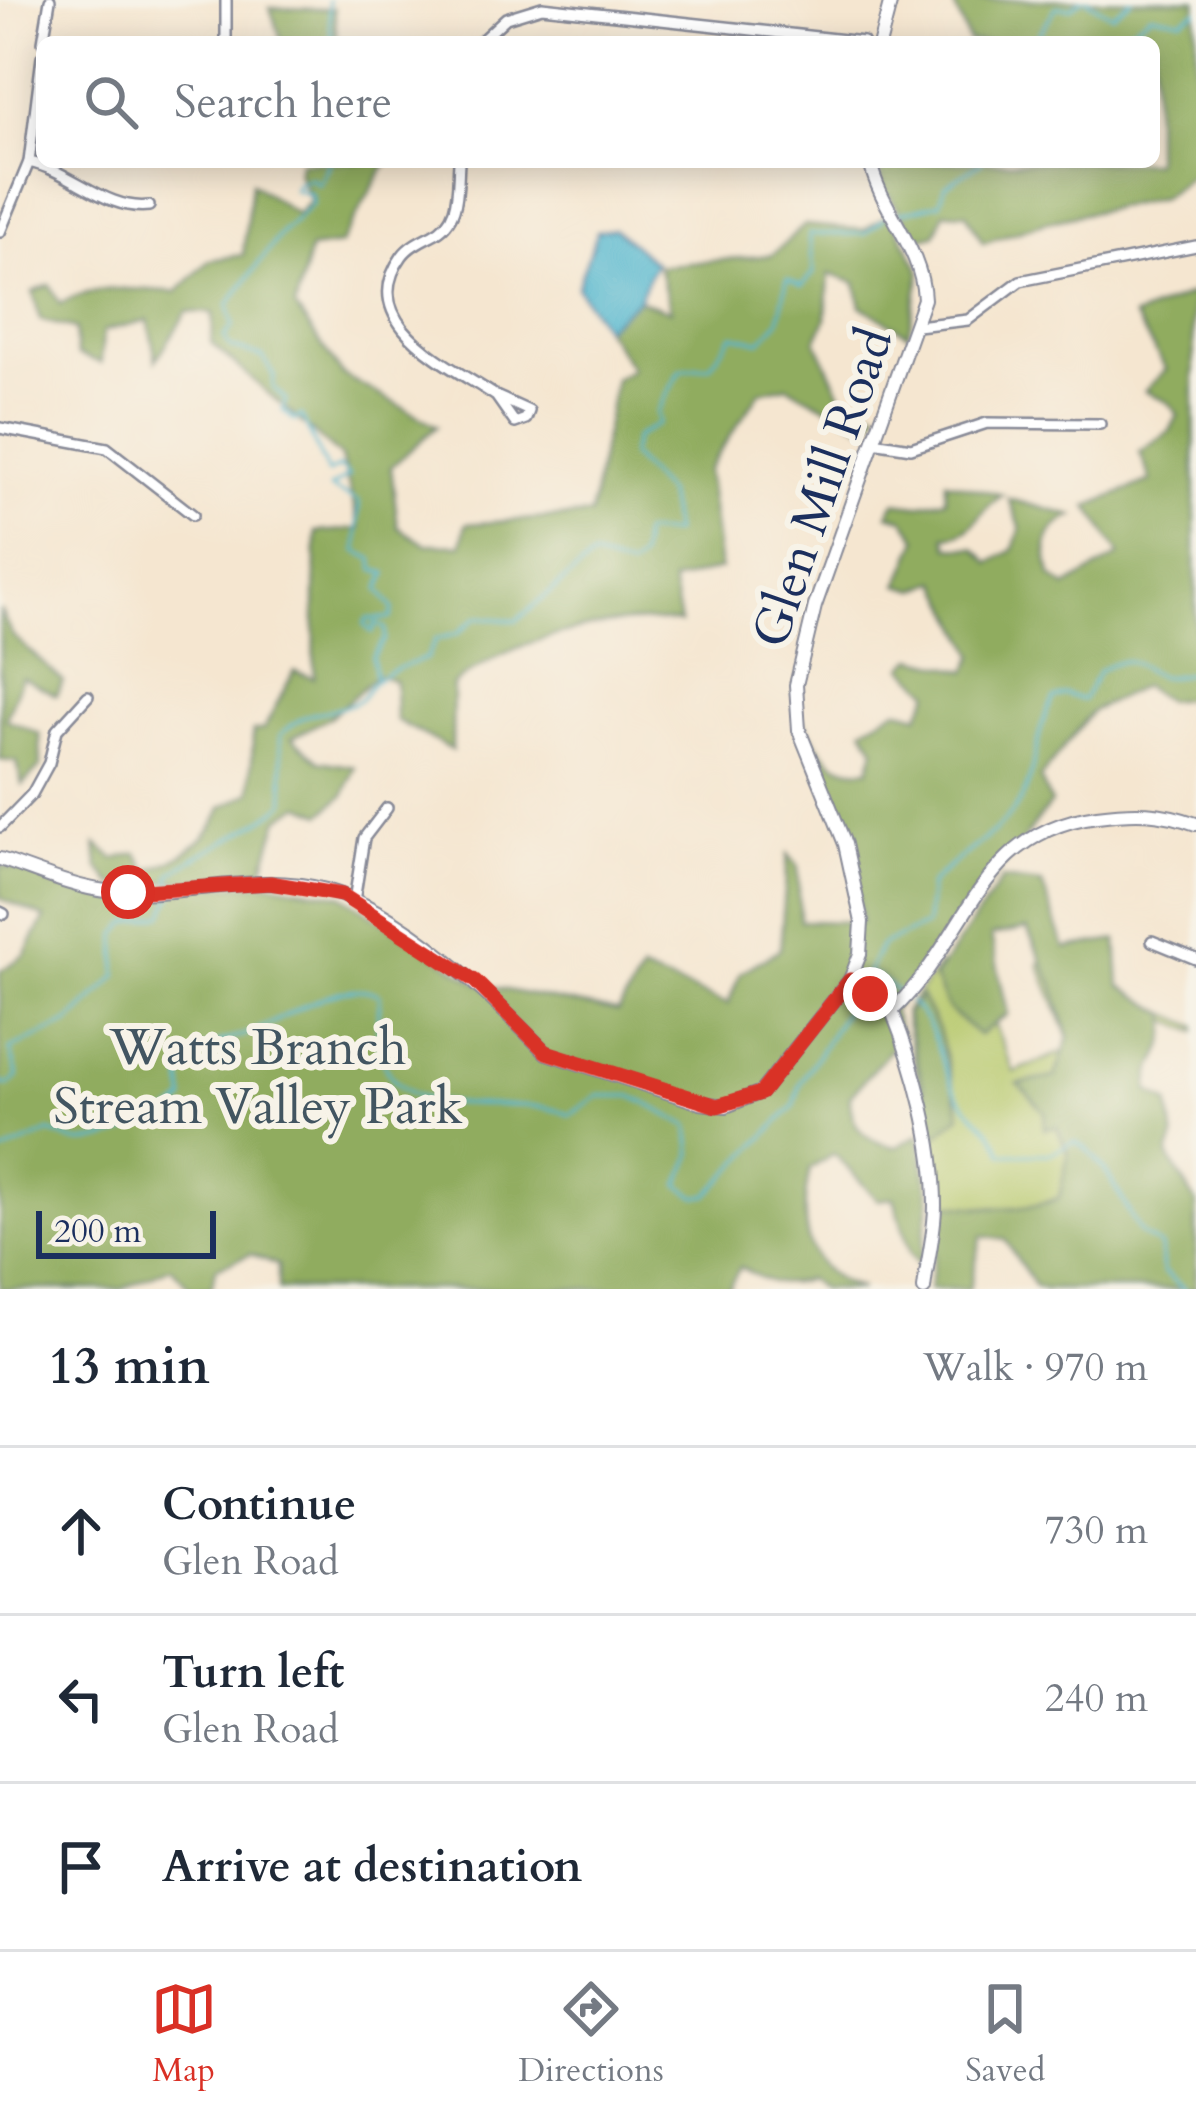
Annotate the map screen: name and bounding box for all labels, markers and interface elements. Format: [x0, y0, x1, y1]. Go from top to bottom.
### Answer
search box [36, 36, 1160, 168]
icon: search [78, 69, 144, 135]
text: Search here [174, 72, 392, 133]
street label: Glen Mill Road [736, 319, 910, 657]
route start [101, 865, 155, 919]
route end [843, 967, 897, 1021]
park label: Watts Branch Stream Valley Park [53, 1013, 464, 1142]
scale bar [36, 1205, 216, 1258]
text: 200 m [54, 1209, 141, 1254]
text: 13 min [48, 1332, 210, 1402]
text: Walk · 970 m [923, 1341, 1148, 1394]
text: Continue [162, 1474, 356, 1535]
icon: ahead [48, 1498, 114, 1564]
text: 730 m [1045, 1504, 1148, 1557]
text: Glen Road [162, 1535, 339, 1588]
text: Turn left [162, 1642, 344, 1703]
icon: left [48, 1666, 114, 1732]
text: 240 m [1045, 1672, 1148, 1725]
text: Glen Road [162, 1703, 339, 1756]
icon: arrive [48, 1834, 114, 1900]
text: Arrive at destination [162, 1836, 582, 1897]
tab: Map [151, 1976, 217, 2093]
tab: Directions [518, 1976, 664, 2093]
tab: Saved [965, 1976, 1045, 2093]

